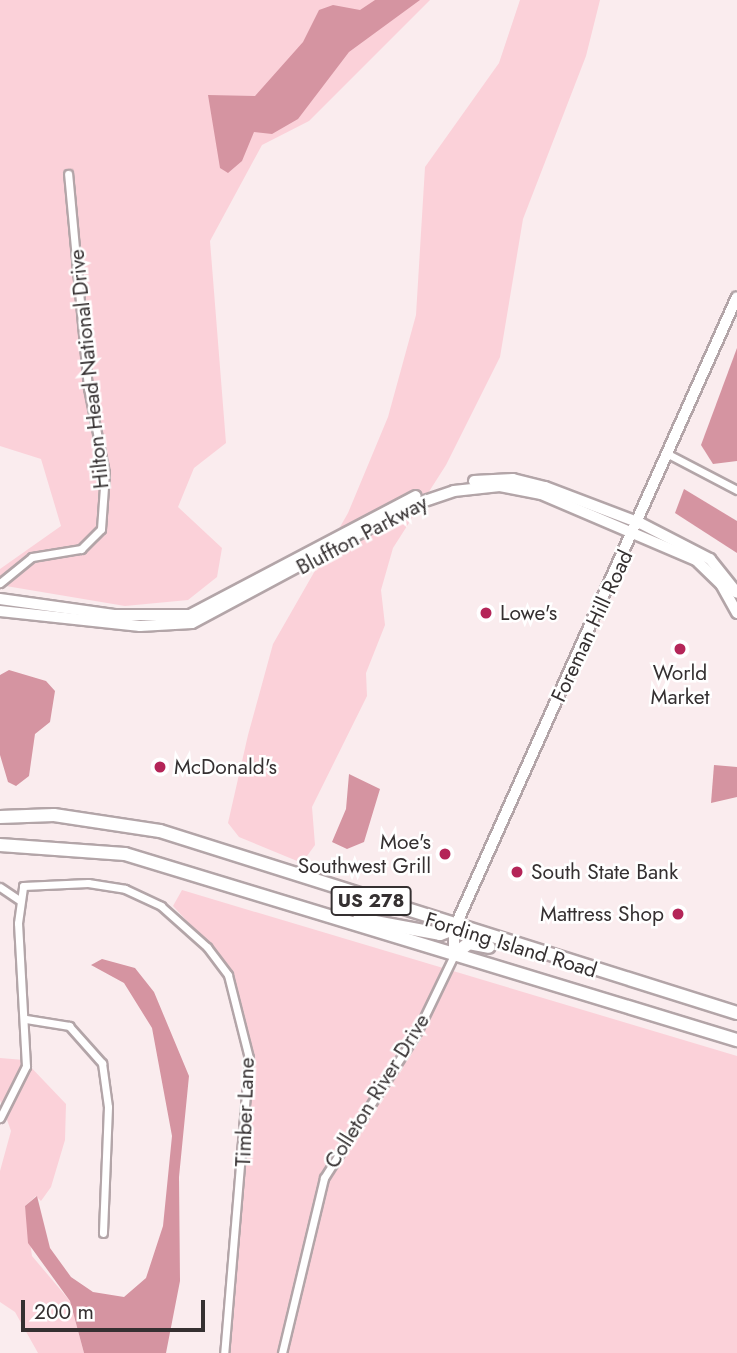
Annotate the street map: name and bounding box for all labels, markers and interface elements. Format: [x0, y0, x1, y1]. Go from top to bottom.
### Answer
street label: Hilton Head National Drive [64, 248, 114, 490]
street label: Bluffton Parkway [292, 490, 432, 580]
street label: Foreman Hill Road [546, 546, 638, 706]
place label: Lowe's [500, 600, 557, 626]
marker: Lowe's [478, 605, 494, 621]
marker: World Market [672, 641, 688, 657]
place label: World Market [650, 660, 710, 710]
place label: McDonald's [174, 754, 277, 780]
marker: McDonald's [152, 759, 168, 775]
place label: Moe's Southwest Grill [298, 829, 431, 879]
marker: Moe's Southwest Grill [437, 846, 453, 862]
place label: South State Bank [531, 859, 678, 885]
marker: South State Bank [509, 864, 525, 880]
road number: US 278 [329, 886, 413, 917]
place label: Mattress Shop [540, 901, 664, 927]
marker: Mattress Shop [670, 906, 686, 922]
street label: Fording Island Road [422, 907, 600, 983]
street label: Colleton River Drive [319, 1009, 435, 1173]
street label: Timber Lane [231, 1057, 259, 1167]
scale bar [24, 1286, 208, 1330]
text: 200 m [34, 1297, 94, 1327]

